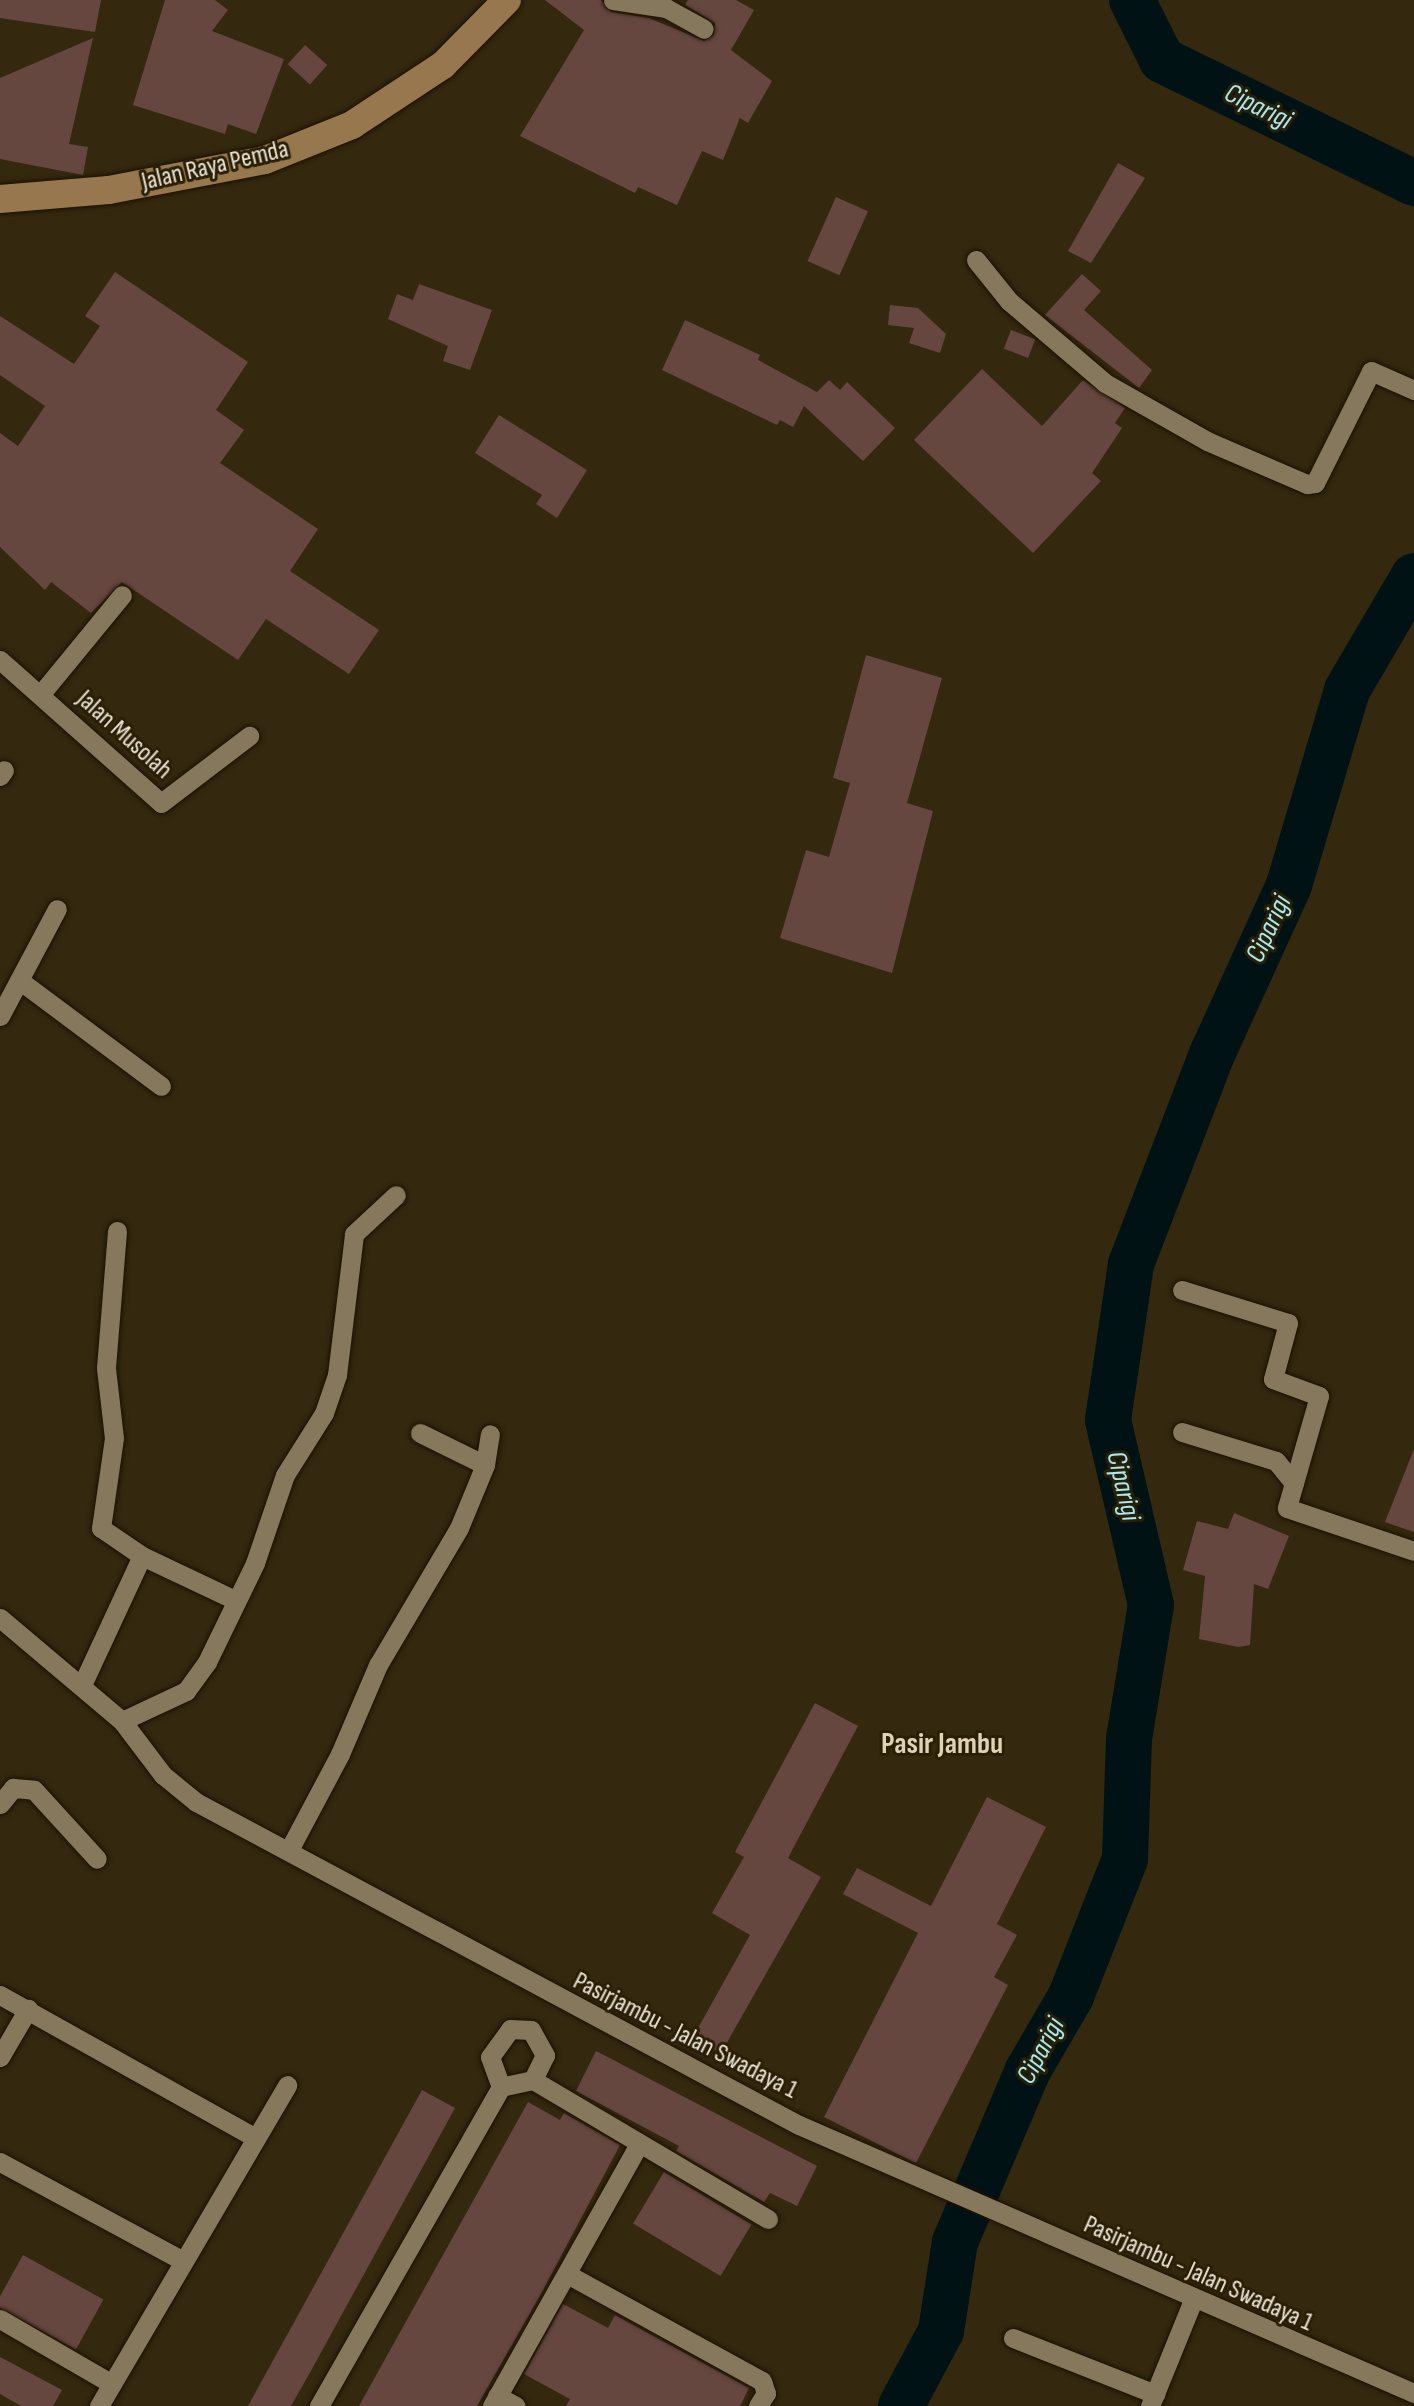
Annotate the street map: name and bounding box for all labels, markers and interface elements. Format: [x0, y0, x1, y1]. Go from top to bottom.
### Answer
water label: Ciparigi [1219, 76, 1297, 138]
street label: Jalan Raya Pemda [139, 134, 291, 198]
street label: Jalan Musolah [70, 684, 178, 786]
water label: Ciparigi [1239, 890, 1299, 968]
water label: Ciparigi [1099, 1448, 1147, 1524]
district label: Pasir Jambu [881, 1726, 1003, 1762]
street label: Pasirjambu - Jalan Swadaya 1 [568, 1966, 802, 2106]
water label: Ciparigi [1010, 2012, 1072, 2090]
street label: Pasirjambu - Jalan Swadaya 1 [1079, 2209, 1317, 2339]

